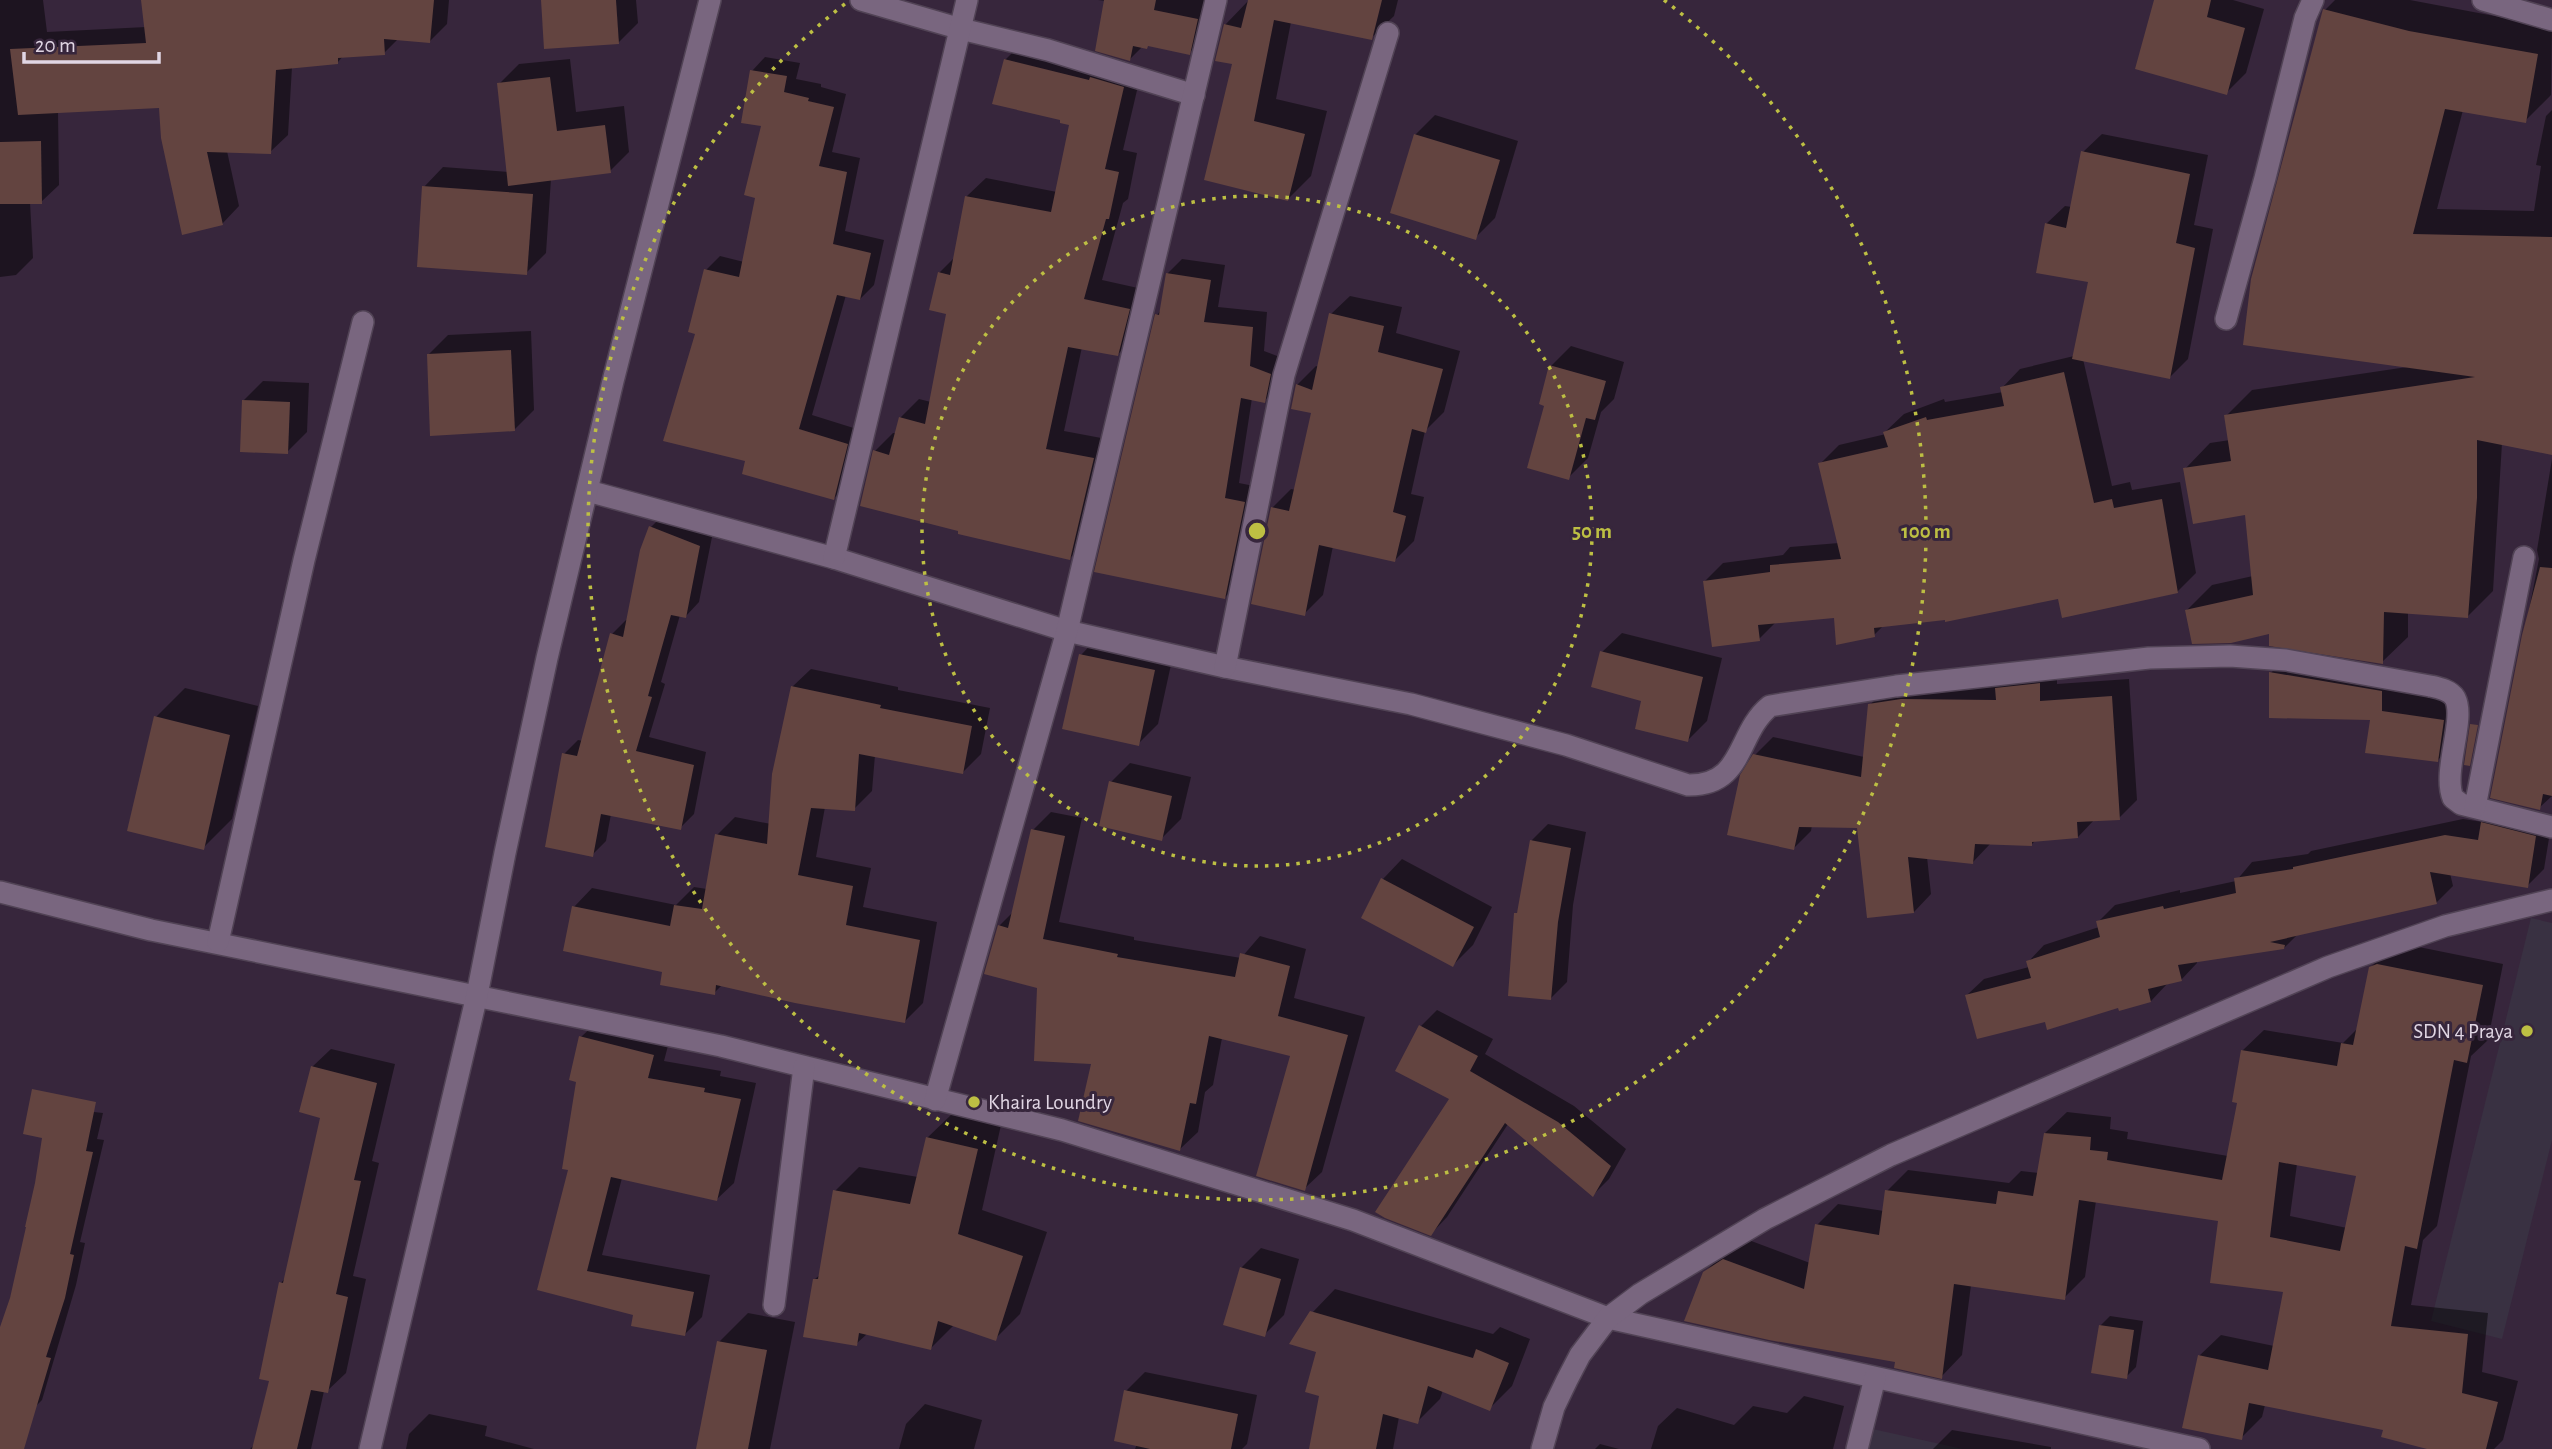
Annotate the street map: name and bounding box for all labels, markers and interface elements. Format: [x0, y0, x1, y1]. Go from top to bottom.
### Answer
scale bar [24, 21, 159, 65]
text: 20 m [35, 35, 76, 56]
centre of rings [1245, 519, 1269, 543]
text: 50 m [1572, 521, 1612, 542]
text: 100 m [1901, 521, 1951, 542]
place label: SDN 4 Praya [2413, 1021, 2513, 1042]
marker: SDN 4 Praya [2519, 1023, 2535, 1039]
place label: Khaira Loundry [988, 1092, 1112, 1113]
marker: Khaira Loundry [966, 1094, 982, 1110]

